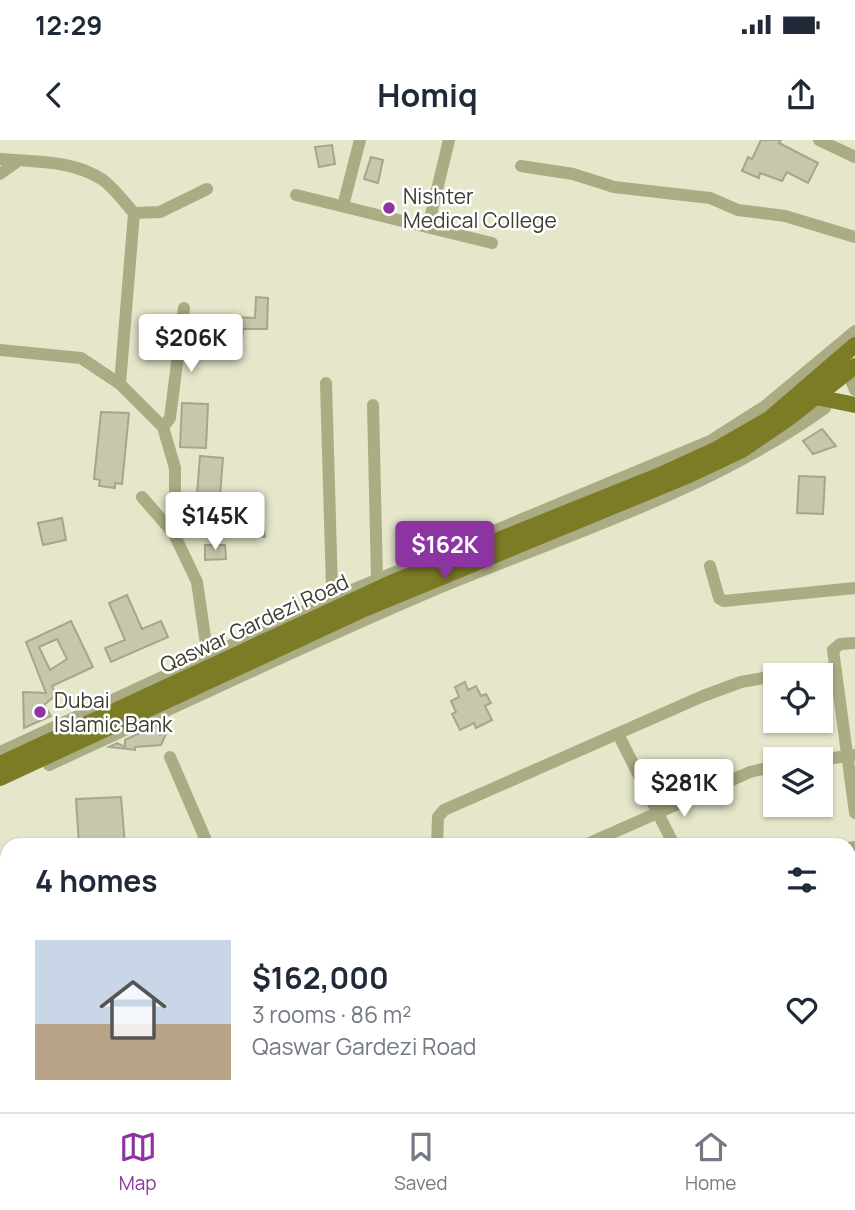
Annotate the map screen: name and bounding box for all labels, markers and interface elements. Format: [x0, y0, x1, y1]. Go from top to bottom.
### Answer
text: 12:29 [35, 7, 102, 43]
text: Homiq [377, 73, 478, 117]
icon: back [35, 76, 73, 114]
icon: share [782, 76, 820, 114]
place label: Nishter Medical College [403, 182, 557, 234]
marker: Nishter Medical College [381, 200, 397, 216]
pin: $206K [142, 314, 240, 374]
text: $206K [155, 321, 227, 353]
pin: $145K [166, 492, 264, 552]
text: $145K [182, 499, 248, 531]
pin: $162K [396, 522, 494, 581]
text: $162K [411, 528, 479, 560]
street label: Qaswar Gardezi Road [155, 567, 353, 679]
map controls [763, 663, 833, 817]
button: locate [763, 663, 833, 733]
place label: Dubai Islamic Bank [54, 686, 173, 738]
marker: Dubai Islamic Bank [32, 704, 48, 720]
button: layers [763, 747, 833, 817]
pin: $281K [635, 760, 733, 819]
text: $281K [650, 766, 718, 798]
text: 4 homes [35, 860, 158, 901]
icon: filters [783, 861, 821, 899]
text: $162,000 [252, 957, 389, 998]
icon: home [91, 968, 175, 1052]
icon: heart [783, 991, 821, 1029]
text: 3 rooms · 86 m² [252, 998, 412, 1030]
text: Qaswar Gardezi Road [252, 1030, 476, 1062]
tab: Map [119, 1128, 157, 1196]
tab: Saved [394, 1128, 448, 1196]
tab: Home [685, 1128, 736, 1196]

